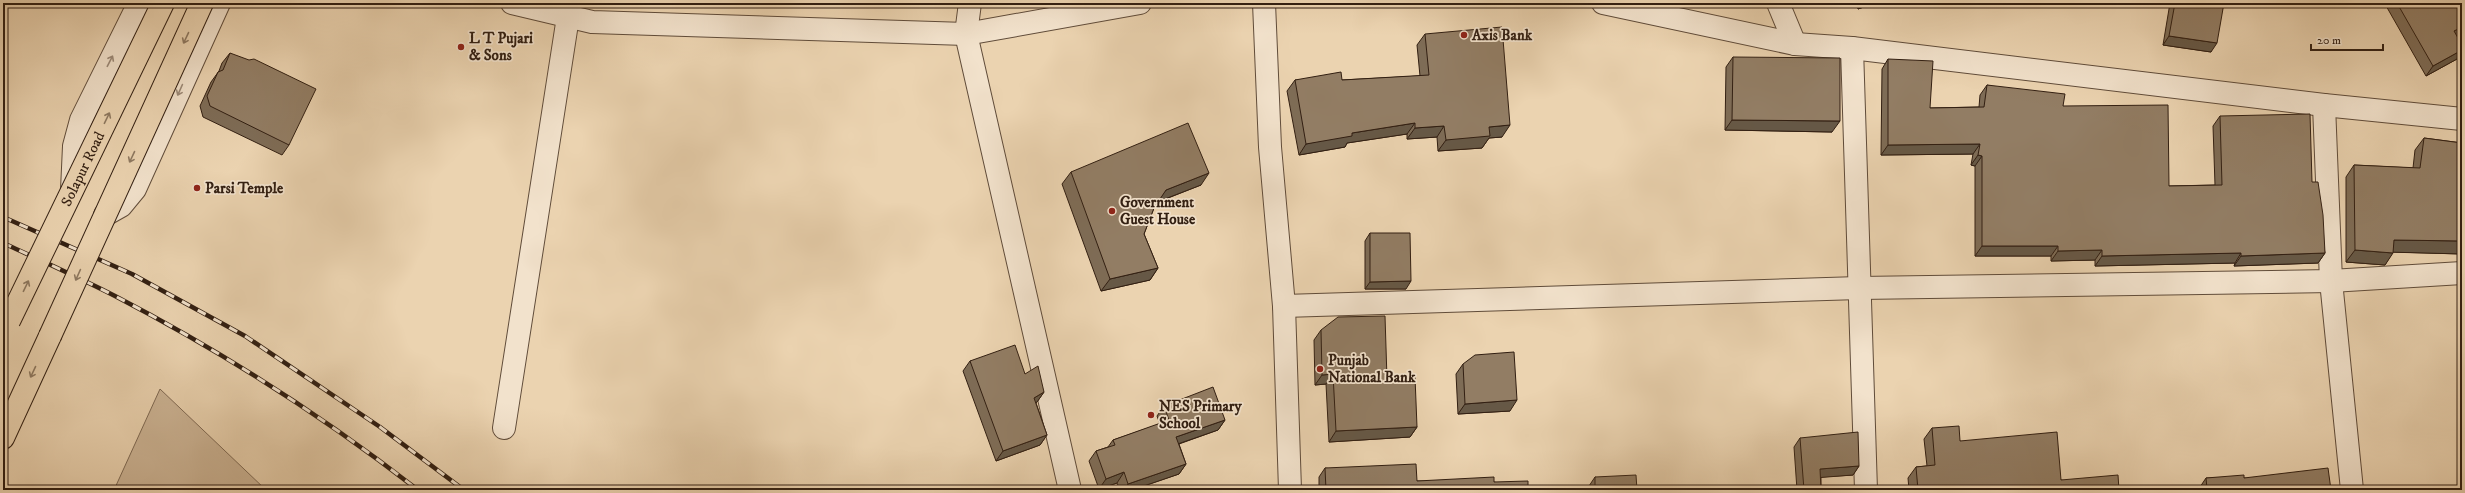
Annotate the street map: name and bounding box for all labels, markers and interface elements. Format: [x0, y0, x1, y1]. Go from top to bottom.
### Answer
place label: Axis Bank [1471, 26, 1533, 45]
scale bar [2311, 26, 2383, 52]
place label: L T Pujari & Sons [469, 29, 533, 65]
marker: Axis Bank [1459, 30, 1469, 40]
one-way arrow [182, 32, 189, 44]
text: 20 m [2317, 33, 2341, 48]
marker: L T Pujari & Sons [456, 42, 466, 52]
one-way arrow [107, 55, 114, 67]
one-way arrow [176, 83, 183, 95]
one-way arrow [104, 112, 111, 124]
street label: Solapur Road [57, 128, 109, 210]
one-way arrow [128, 150, 135, 162]
place label: Parsi Temple [205, 179, 284, 198]
marker: Parsi Temple [192, 183, 202, 193]
place label: Government Guest House [1120, 193, 1196, 229]
marker: Government Guest House [1107, 206, 1117, 216]
one-way arrow [74, 269, 81, 281]
one-way arrow [23, 280, 30, 292]
place label: Punjab National Bank [1328, 351, 1416, 387]
marker: Punjab National Bank [1315, 364, 1325, 374]
one-way arrow [29, 365, 36, 377]
place label: NES Primary School [1159, 397, 1242, 433]
marker: NES Primary School [1146, 410, 1156, 420]

